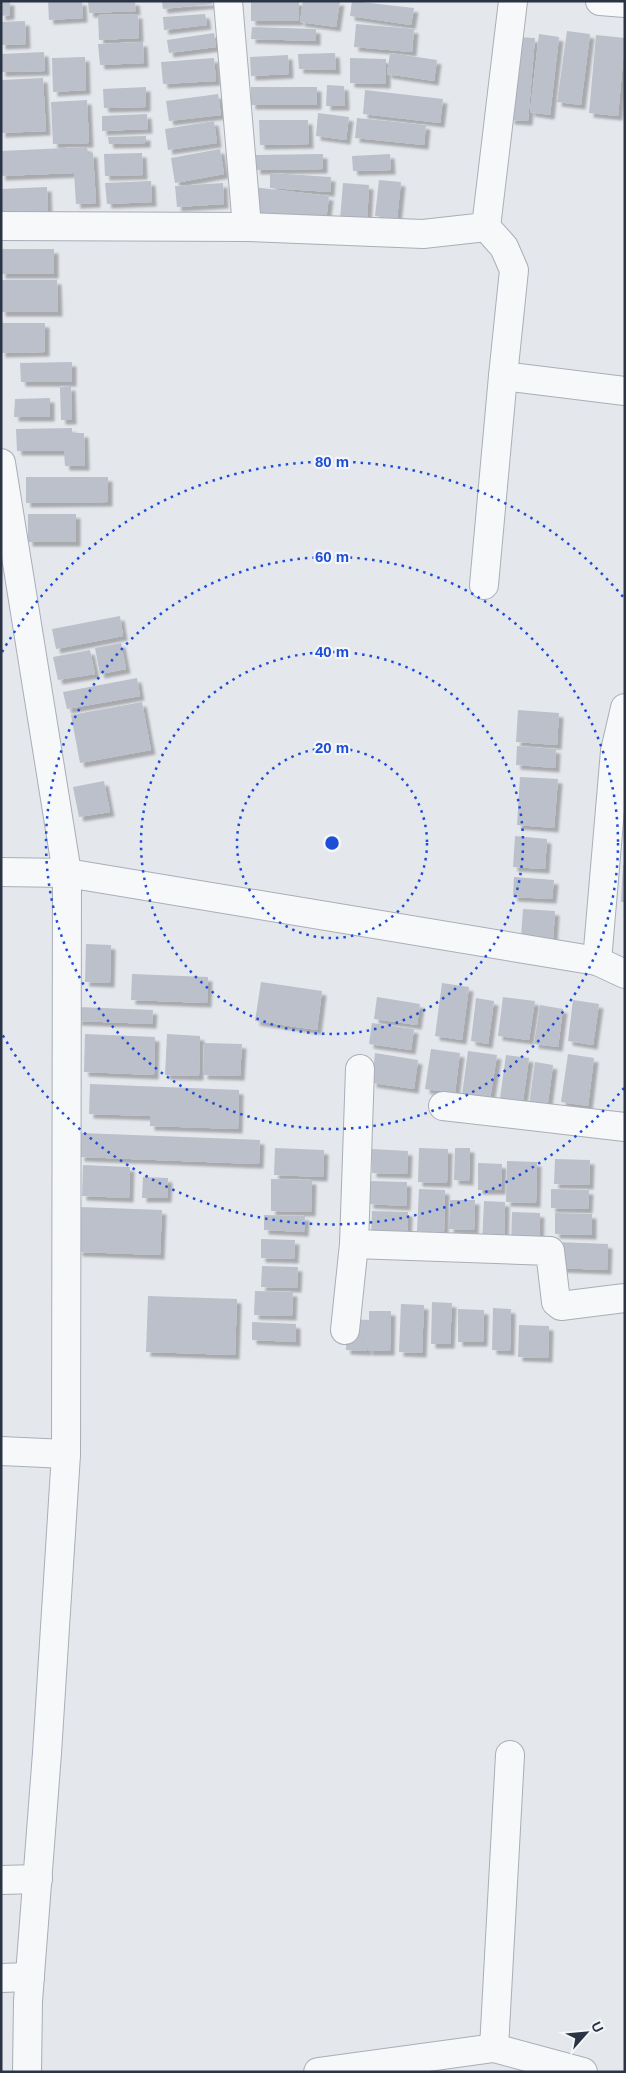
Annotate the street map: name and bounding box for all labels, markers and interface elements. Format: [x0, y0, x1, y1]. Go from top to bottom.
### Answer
text: 80 m [315, 453, 349, 470]
text: 60 m [315, 548, 349, 565]
text: 40 m [315, 643, 349, 660]
text: 20 m [315, 739, 349, 756]
centre of rings [323, 834, 341, 852]
north arrow [561, 2008, 611, 2058]
text: U [588, 2019, 607, 2035]

